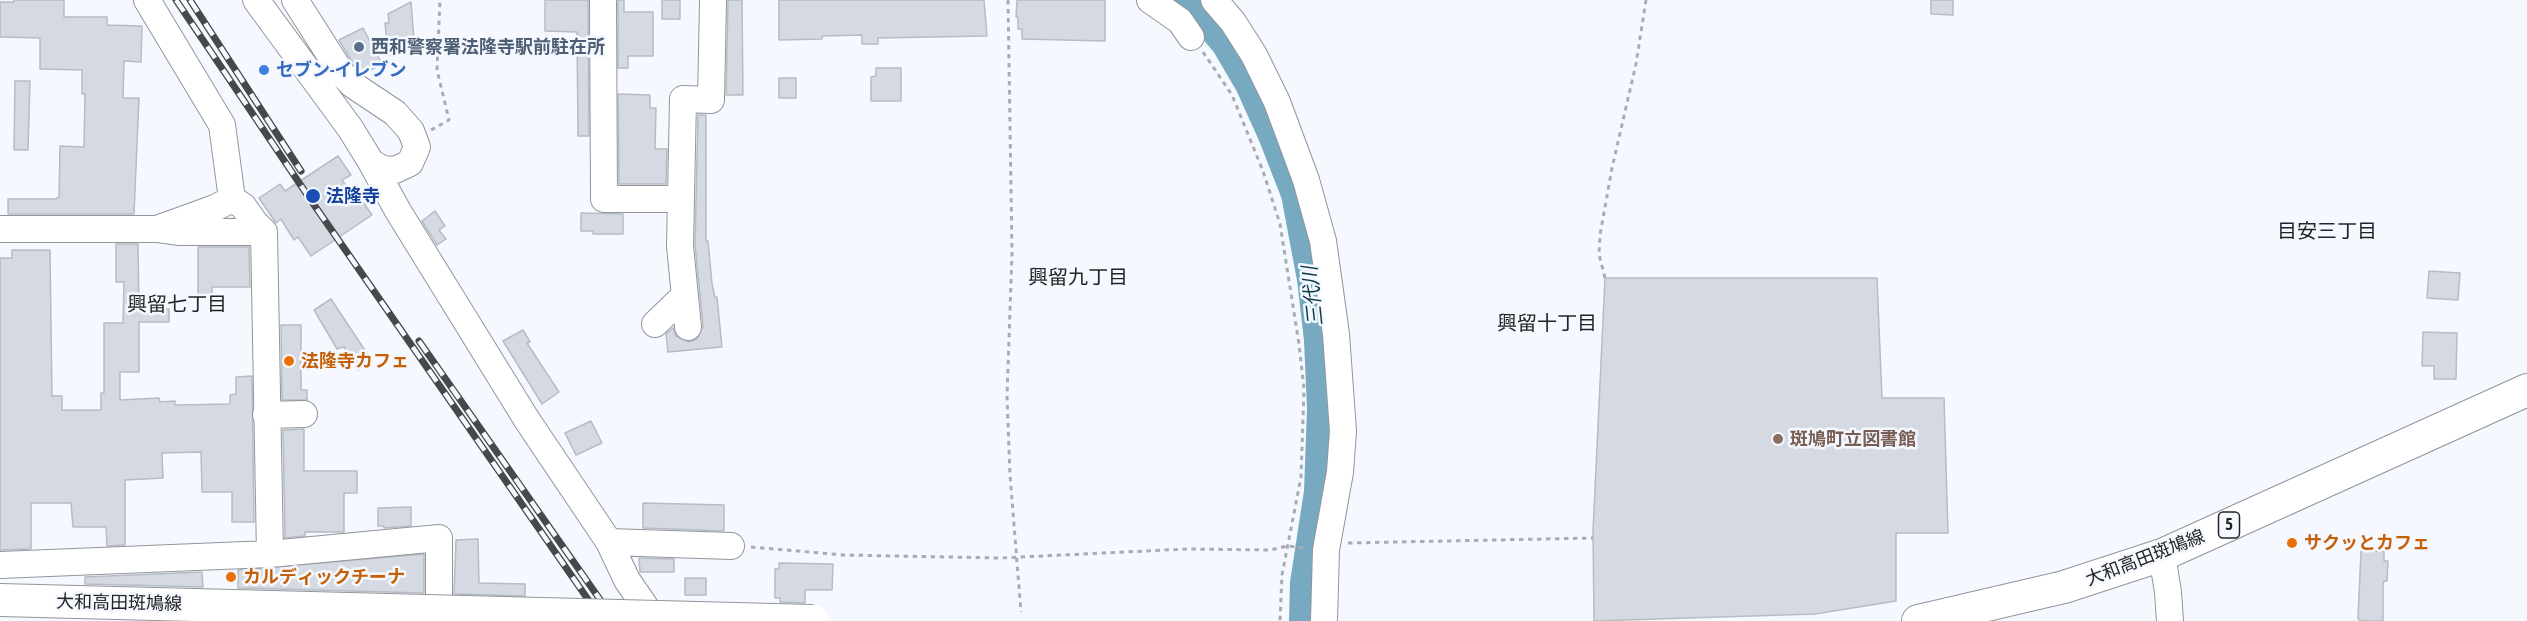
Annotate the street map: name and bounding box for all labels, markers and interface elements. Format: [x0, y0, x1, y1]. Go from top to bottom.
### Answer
place label: 西和警察署法隆寺駅前駐在所 [371, 36, 605, 58]
marker: 西和警察署法隆寺駅前駐在所 [352, 40, 366, 54]
place label: セブン-イレブン [276, 59, 406, 81]
marker: セブン-イレブン [257, 63, 271, 77]
place label: 法隆寺 [326, 185, 380, 207]
marker: 法隆寺 [304, 187, 322, 205]
district label: 目安三丁目 [2277, 220, 2377, 244]
water label: 三代川 [1298, 265, 1328, 327]
district label: 興留九丁目 [1028, 266, 1128, 290]
district label: 興留七丁目 [127, 293, 227, 317]
district label: 興留十丁目 [1497, 312, 1597, 336]
place label: 法隆寺カフェ [301, 350, 409, 372]
marker: 法隆寺カフェ [282, 354, 296, 368]
place label: 斑鳩町立図書館 [1790, 428, 1916, 450]
marker: 斑鳩町立図書館 [1771, 432, 1785, 446]
road number: 5 [2218, 512, 2240, 538]
street label: 大和高田斑鳩線 [2082, 525, 2208, 591]
place label: サクッとカフェ [2304, 532, 2430, 554]
marker: サクッとカフェ [2285, 536, 2299, 550]
place label: カルディックチーナ [243, 566, 405, 588]
marker: カルディックチーナ [224, 570, 238, 584]
street label: 大和高田斑鳩線 [56, 591, 182, 615]

